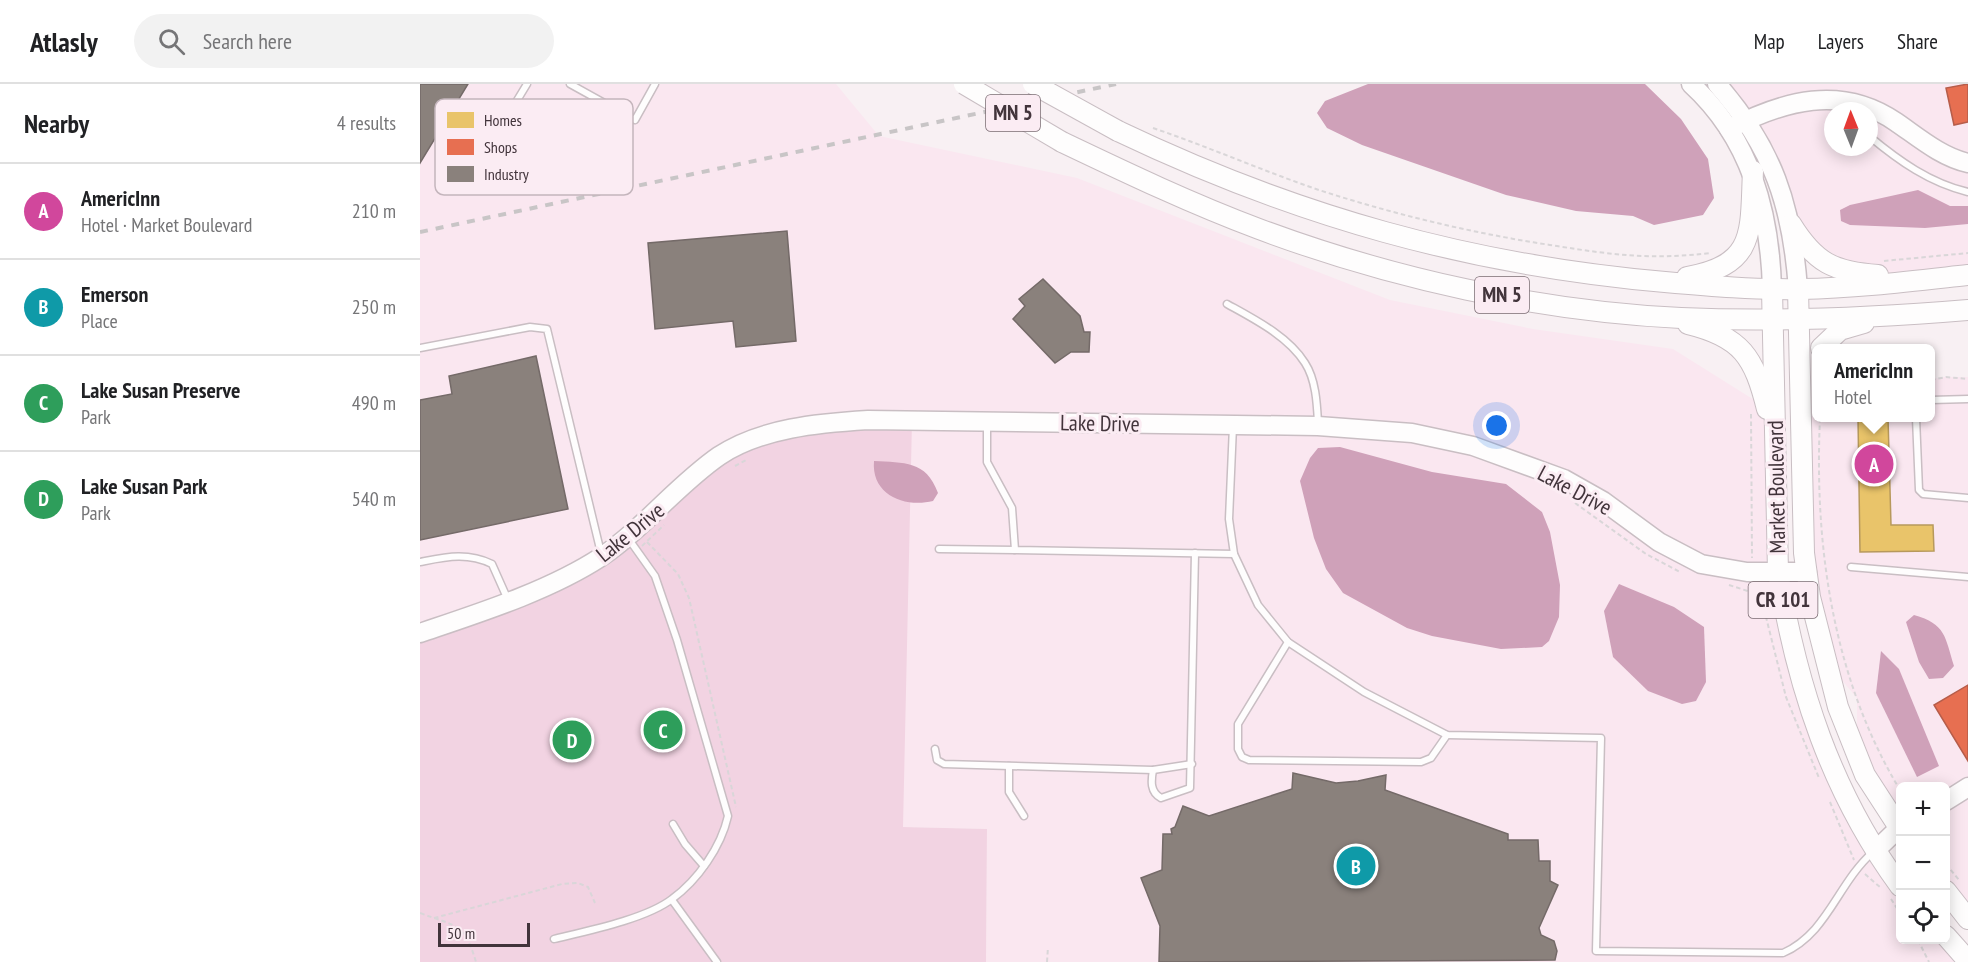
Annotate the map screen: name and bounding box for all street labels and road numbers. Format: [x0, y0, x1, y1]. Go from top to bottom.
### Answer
road number: MN 5 [986, 95, 1040, 131]
road number: MN 5 [1475, 277, 1529, 313]
street label: Lake Drive [1060, 408, 1140, 438]
street label: Market Boulevard [1761, 420, 1791, 554]
street label: Lake Drive [1533, 459, 1617, 521]
street label: Lake Drive [590, 496, 670, 568]
road number: CR 101 [1748, 582, 1818, 618]

